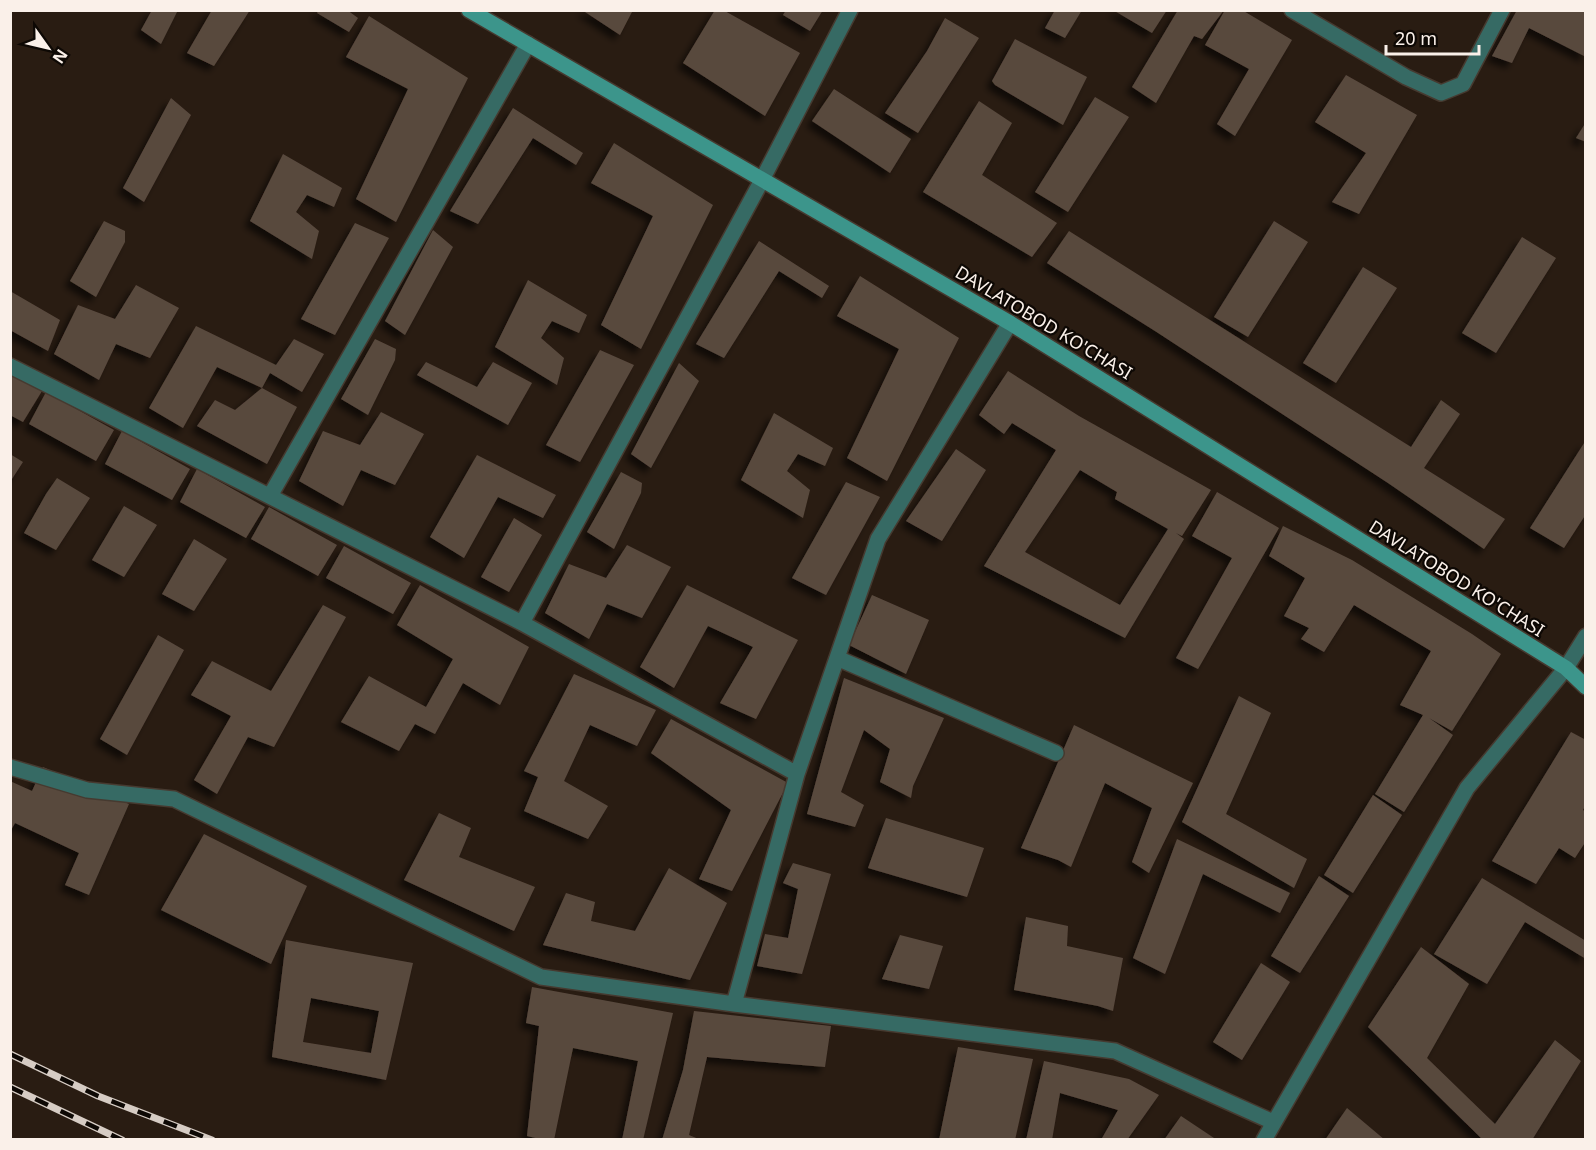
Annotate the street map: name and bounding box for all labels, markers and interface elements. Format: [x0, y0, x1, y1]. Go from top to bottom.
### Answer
north arrow [18, 18, 78, 78]
scale bar [1386, 18, 1479, 56]
text: 20 m [1395, 26, 1437, 50]
text: N [48, 45, 73, 68]
street label: DAVLATOBOD KO'CHASI [951, 260, 1137, 384]
street label: DAVLATOBOD KO'CHASI [1365, 514, 1549, 642]

